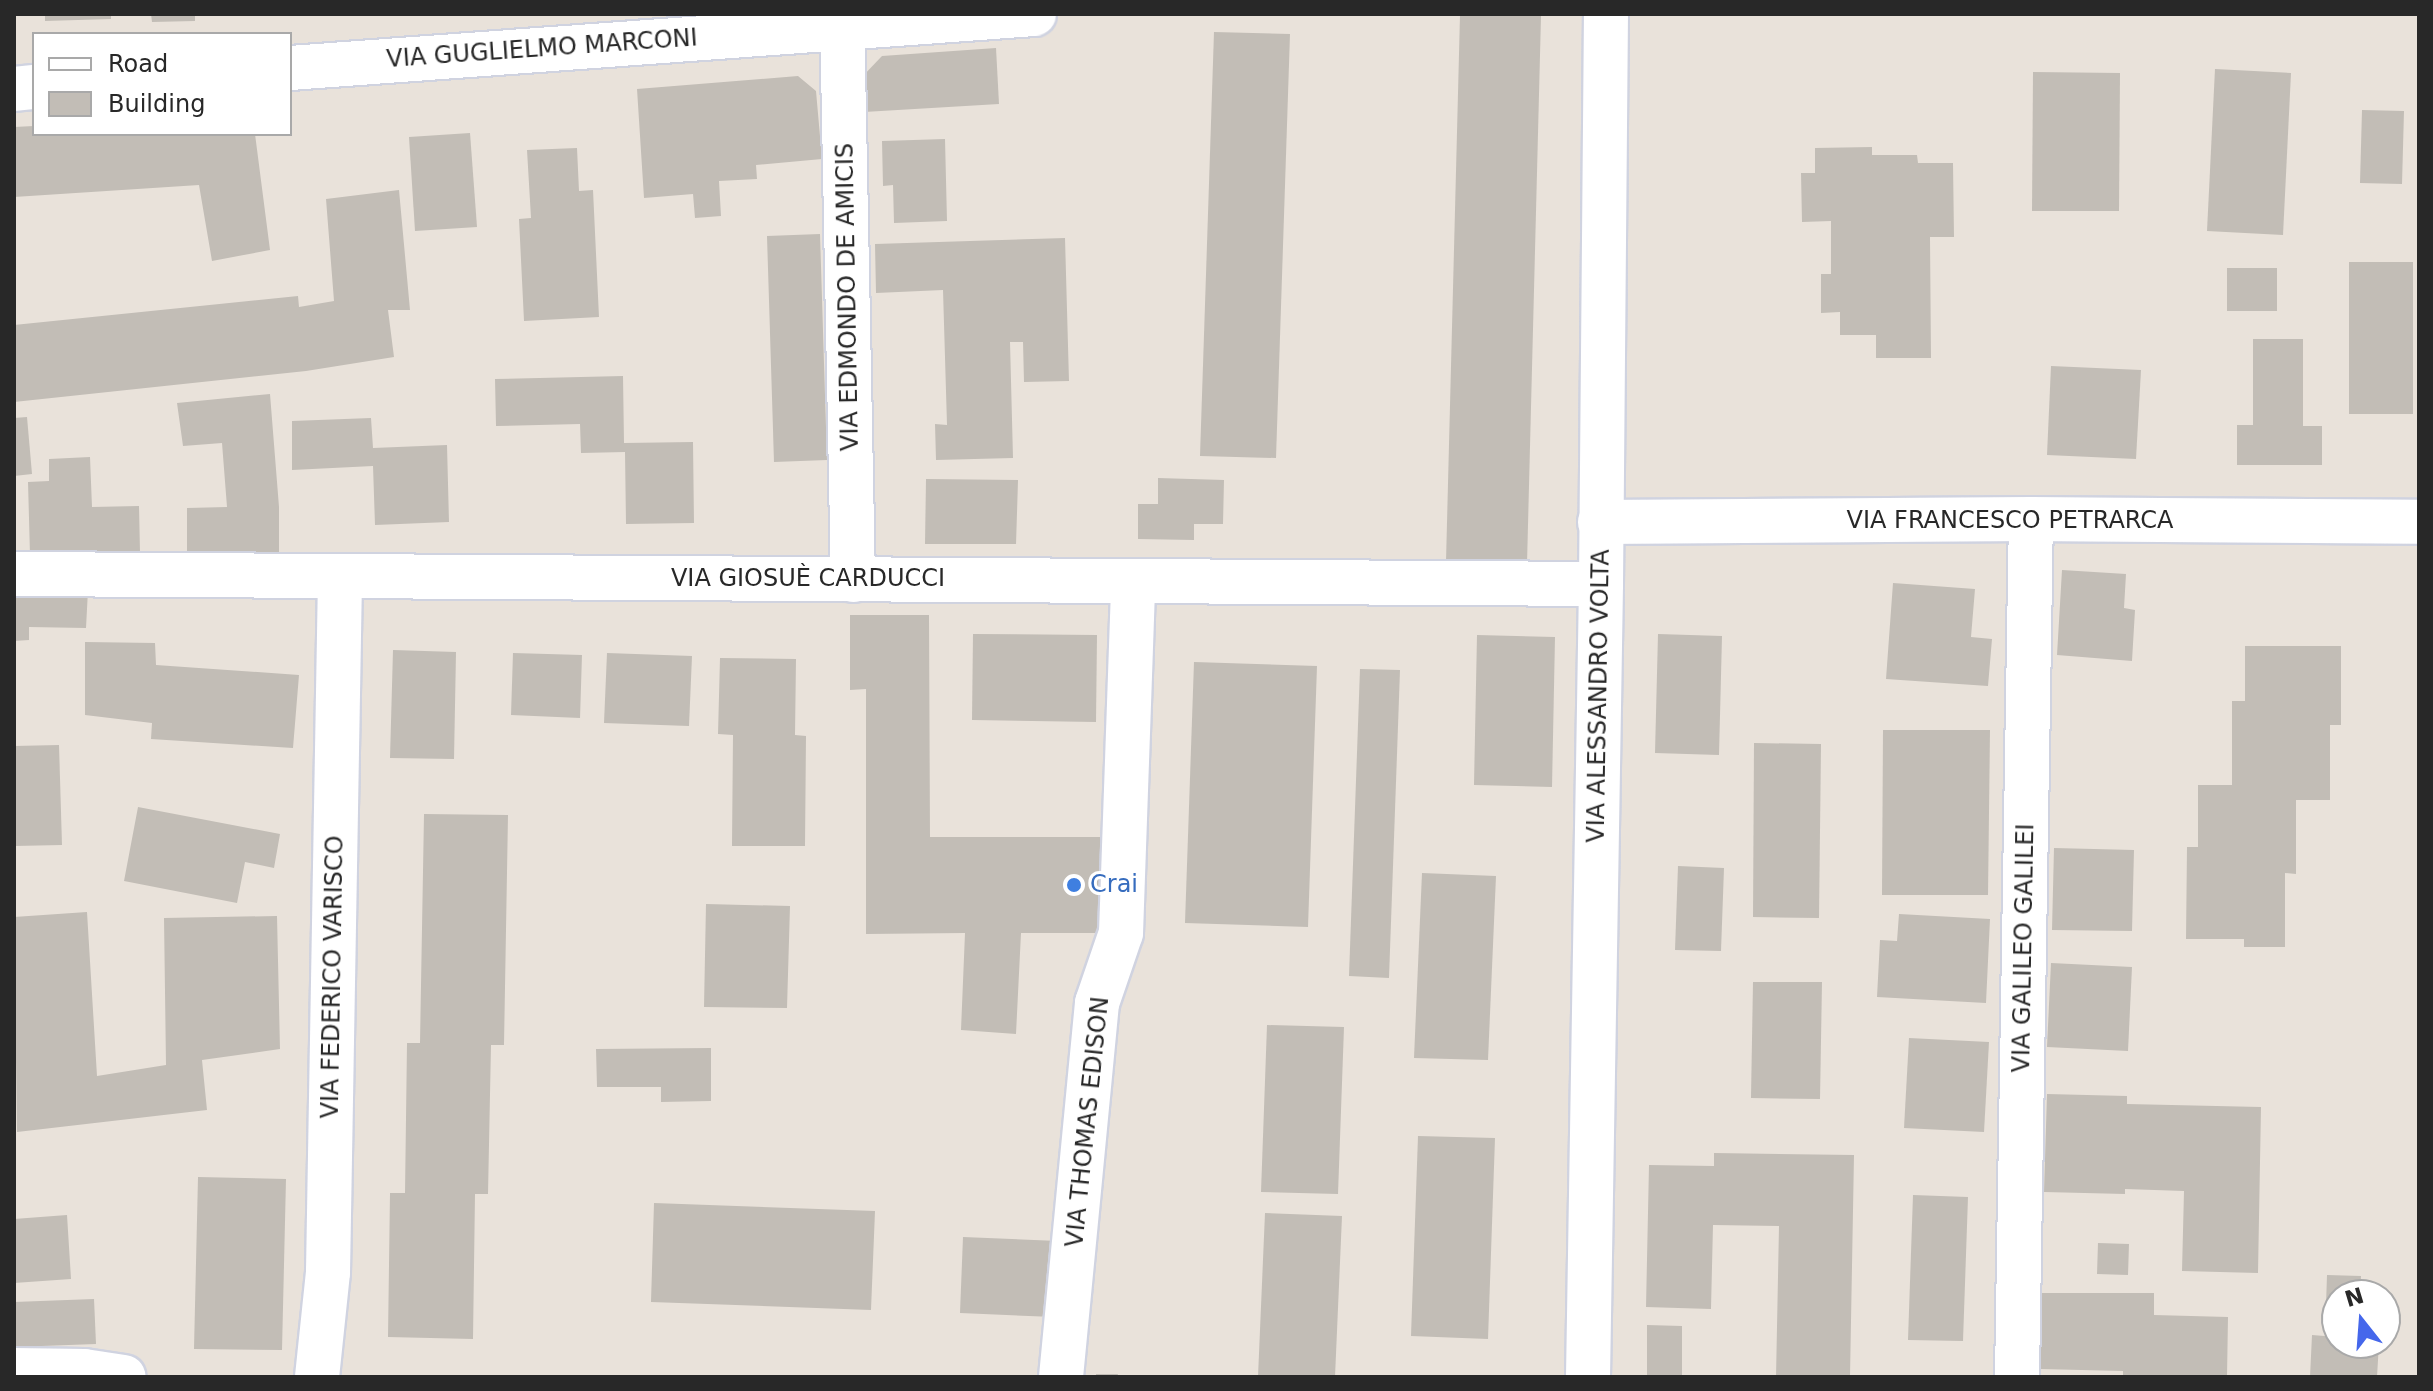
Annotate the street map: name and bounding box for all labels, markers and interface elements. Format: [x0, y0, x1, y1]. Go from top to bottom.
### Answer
street label: VIA GUGLIELMO MARCONI [385, 24, 699, 74]
legend [32, 32, 292, 136]
text: Road [108, 50, 168, 78]
text: Building [108, 90, 205, 118]
street label: VIA EDMONDO DE AMICIS [831, 143, 865, 451]
street label: VIA FRANCESCO PETRARCA [1847, 507, 2173, 535]
street label: VIA ALESSANDRO VOLTA [1582, 549, 1616, 843]
street label: VIA GIOSUÈ CARDUCCI [671, 565, 945, 593]
street label: VIA GALILEO GALILEI [2007, 823, 2041, 1073]
street label: VIA FEDERICO VARISCO [316, 835, 350, 1119]
place label: Crai [1090, 871, 1138, 899]
marker: Crai [1065, 876, 1083, 894]
street label: VIA THOMAS EDISON [1061, 995, 1115, 1249]
north arrow [2321, 1279, 2401, 1359]
text: N [2342, 1283, 2367, 1312]

